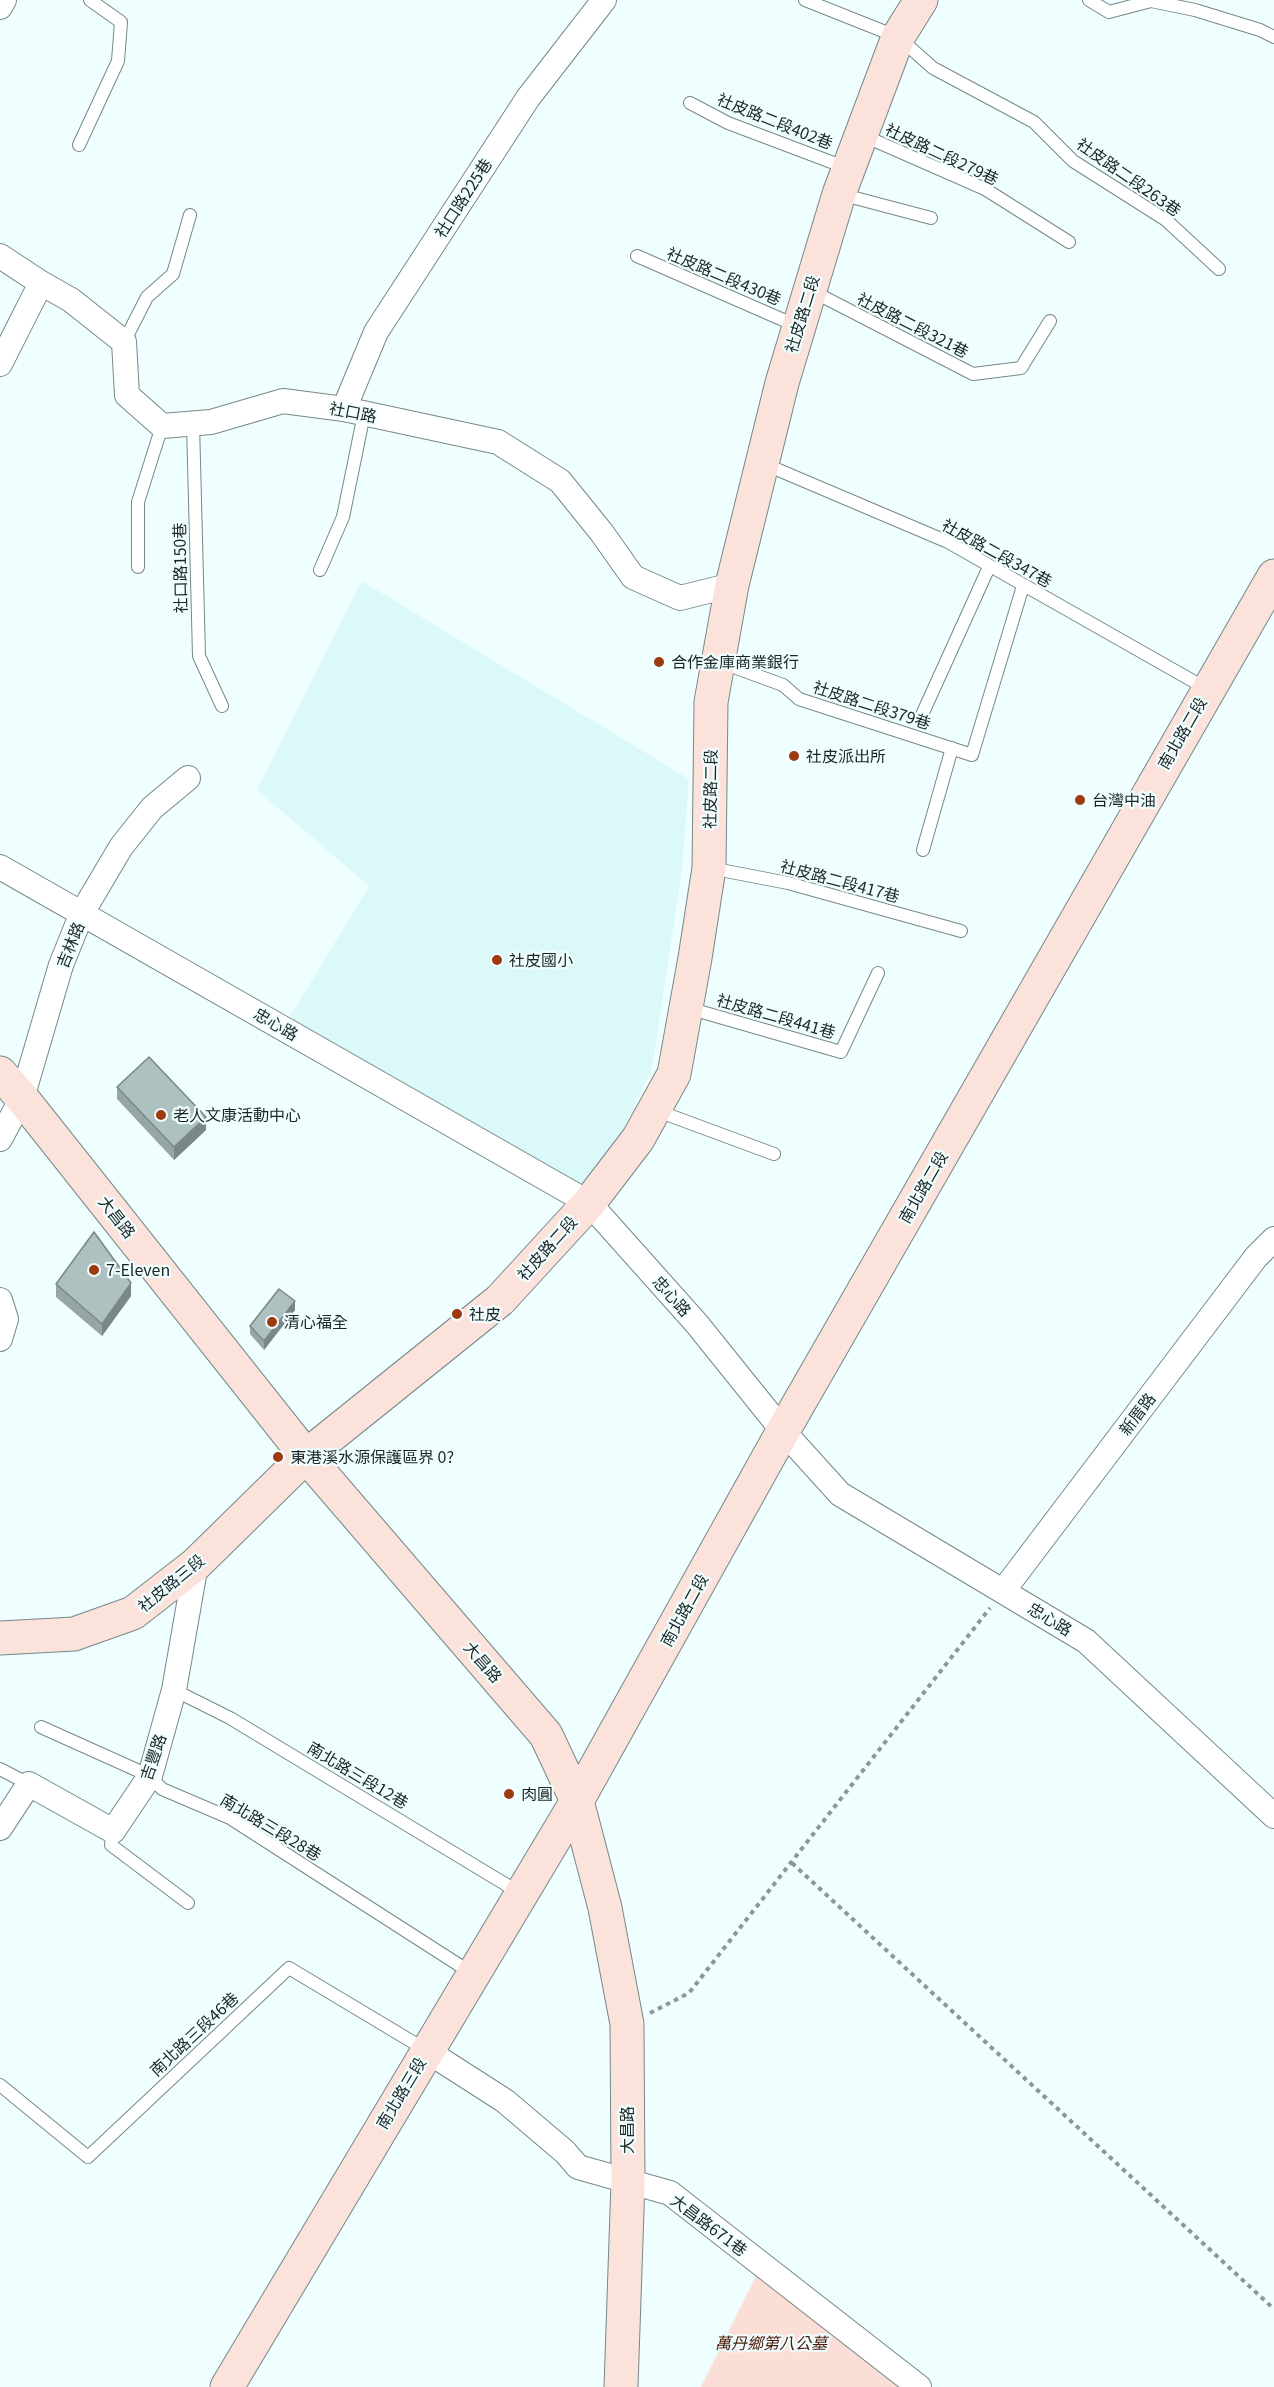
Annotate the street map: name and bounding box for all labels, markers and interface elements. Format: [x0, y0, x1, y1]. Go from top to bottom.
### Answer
street label: 社皮路二段402巷 [715, 89, 835, 153]
street label: 社皮路二段279巷 [882, 119, 1002, 189]
street label: 社皮路二段263巷 [1073, 134, 1185, 220]
street label: 社口路225巷 [430, 155, 496, 241]
street label: 社皮路二段430巷 [664, 243, 784, 309]
street label: 社皮路二段 [781, 273, 823, 355]
street label: 社皮路二段321巷 [854, 289, 972, 361]
street label: 社口路 [328, 398, 378, 426]
street label: 社皮路二段347巷 [939, 515, 1055, 591]
street label: 社口路150巷 [170, 523, 190, 613]
place label: 合作金庫商業銀行 [671, 652, 799, 672]
marker: 合作金庫商業銀行 [652, 655, 666, 669]
street label: 社皮路二段379巷 [811, 677, 933, 733]
street label: 南北路二段 [1154, 694, 1210, 772]
place label: 社皮派出所 [806, 746, 886, 766]
street label: 社皮路二段 [700, 749, 720, 829]
marker: 社皮派出所 [787, 749, 801, 763]
place label: 台灣中油 [1092, 790, 1156, 810]
marker: 台灣中油 [1073, 793, 1087, 807]
street label: 社皮路二段417巷 [778, 856, 902, 906]
street label: 吉林路 [52, 919, 88, 971]
place label: 社皮國小 [509, 950, 573, 970]
marker: 社皮國小 [490, 953, 504, 967]
street label: 社皮路二段441巷 [714, 990, 838, 1042]
street label: 忠心路 [250, 1004, 302, 1044]
place label: 老人文康活動中心 [173, 1105, 301, 1125]
marker: 老人文康活動中心 [154, 1108, 168, 1122]
street label: 南北路二段 [895, 1148, 951, 1226]
street label: 大昌路 [95, 1192, 139, 1242]
street label: 社皮路二段 [513, 1212, 581, 1284]
place label: 7-Eleven [106, 1260, 170, 1280]
marker: 7-Eleven [87, 1263, 101, 1277]
street label: 忠心路 [649, 1272, 695, 1320]
place label: 社皮 [469, 1304, 501, 1324]
marker: 社皮 [450, 1307, 464, 1321]
place label: 清心福全 [284, 1312, 348, 1332]
marker: 清心福全 [265, 1315, 279, 1329]
street label: 新厝路 [1115, 1389, 1159, 1439]
place label: 東港溪水源保護區界 0? [290, 1447, 454, 1467]
marker: 東港溪水源保護區界 0? [271, 1450, 285, 1464]
street label: 社皮路三段 [134, 1550, 208, 1616]
street label: 南北路二段 [656, 1570, 712, 1650]
street label: 忠心路 [1024, 1598, 1076, 1640]
street label: 大昌路 [460, 1638, 506, 1686]
street label: 吉豐路 [136, 1731, 170, 1783]
street label: 南北路三段12巷 [304, 1737, 412, 1813]
place label: 肉圓 [521, 1784, 553, 1804]
marker: 肉圓 [502, 1787, 516, 1801]
street label: 南北路三段28巷 [217, 1789, 325, 1865]
street label: 南北路三段46巷 [146, 1988, 242, 2080]
street label: 南北路三段 [372, 2054, 430, 2132]
street label: 大昌路 [617, 2106, 637, 2154]
street label: 大昌路671巷 [667, 2190, 751, 2260]
park label: 萬丹鄉第八公墓 [715, 2333, 827, 2353]

